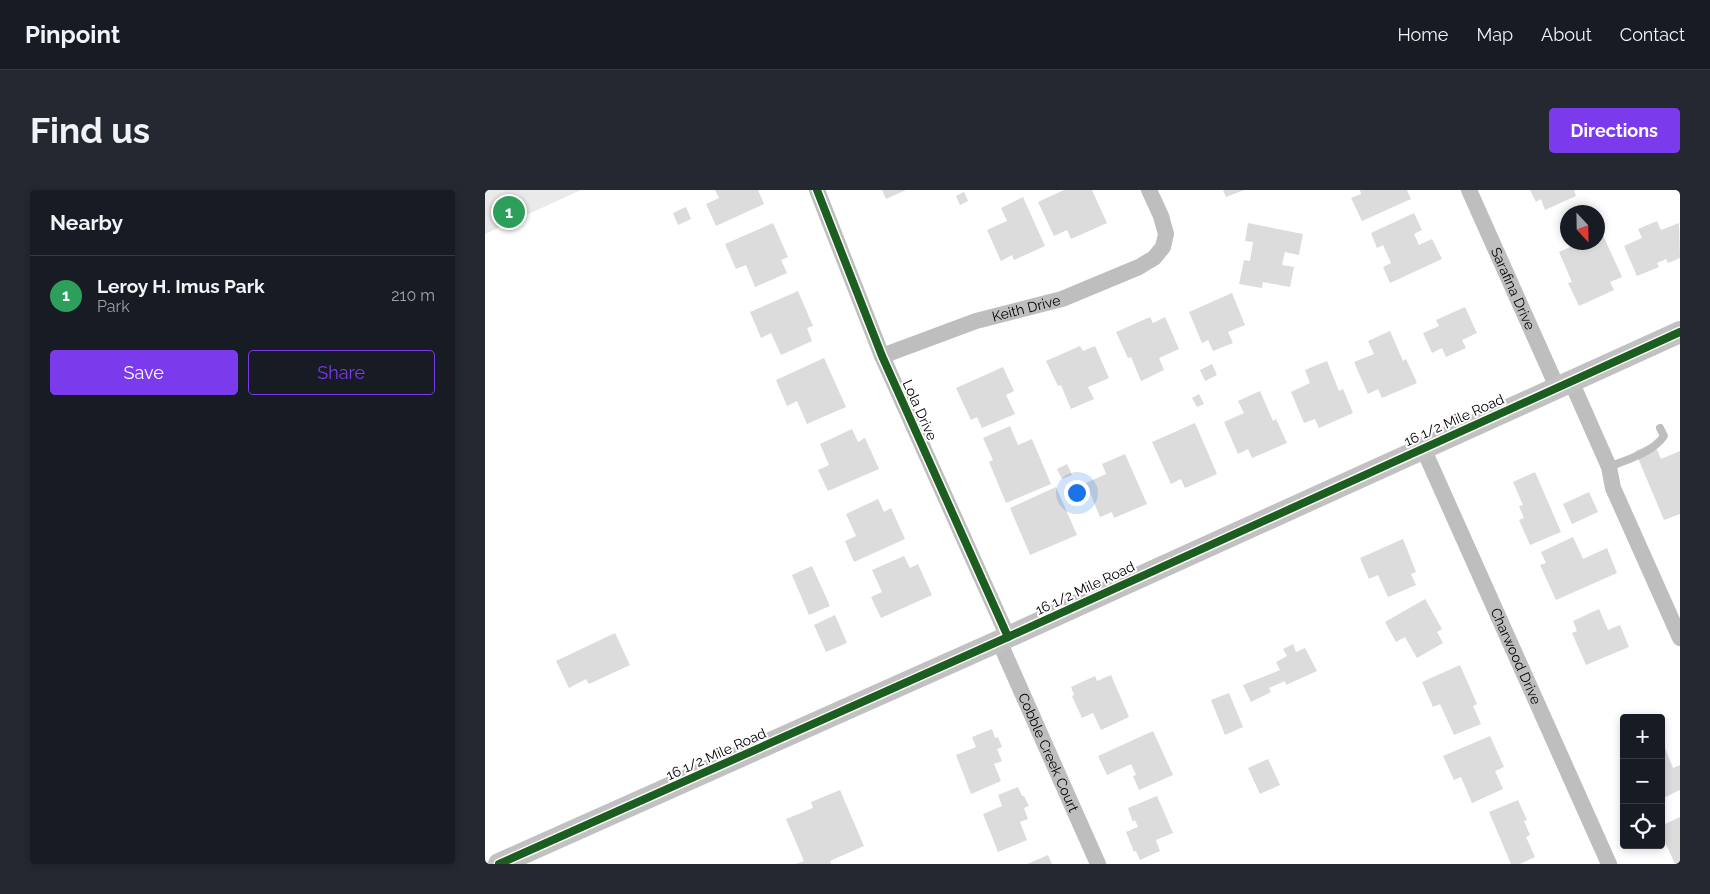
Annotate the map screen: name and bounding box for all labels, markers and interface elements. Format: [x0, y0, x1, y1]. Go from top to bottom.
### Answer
text: Pinpoint [25, 20, 120, 49]
text: Home [1397, 24, 1448, 45]
text: Map [1476, 24, 1513, 45]
text: About [1541, 24, 1592, 45]
text: Contact [1620, 24, 1685, 45]
button: Directions [1549, 108, 1680, 153]
text: Find us [30, 110, 150, 151]
pin: 1 [493, 193, 525, 231]
north arrow [1560, 205, 1605, 250]
text: Nearby [50, 210, 123, 235]
street label: Sarafina Drive [1488, 245, 1538, 332]
text: Leroy H. Imus Park [97, 275, 265, 297]
text: 1 [62, 286, 70, 305]
text: 210 m [391, 286, 435, 305]
street label: Keith Drive [990, 292, 1062, 325]
text: Park [97, 297, 130, 316]
button: Save [50, 350, 238, 395]
button: Share [248, 350, 435, 395]
street label: Lola Drive [900, 377, 940, 443]
street label: 16 1/2 Mile Road [1402, 391, 1506, 449]
your location [1064, 480, 1090, 506]
street label: 16 1/2 Mile Road [1033, 558, 1137, 618]
street label: Charwood Drive [1488, 605, 1545, 707]
street label: Cobble Creek Court [1015, 691, 1082, 815]
map controls [1620, 714, 1665, 849]
button: + [1620, 714, 1665, 759]
street label: 16 1/2 Mile Road [664, 725, 768, 783]
button: − [1620, 759, 1665, 804]
button: locate [1620, 804, 1665, 849]

